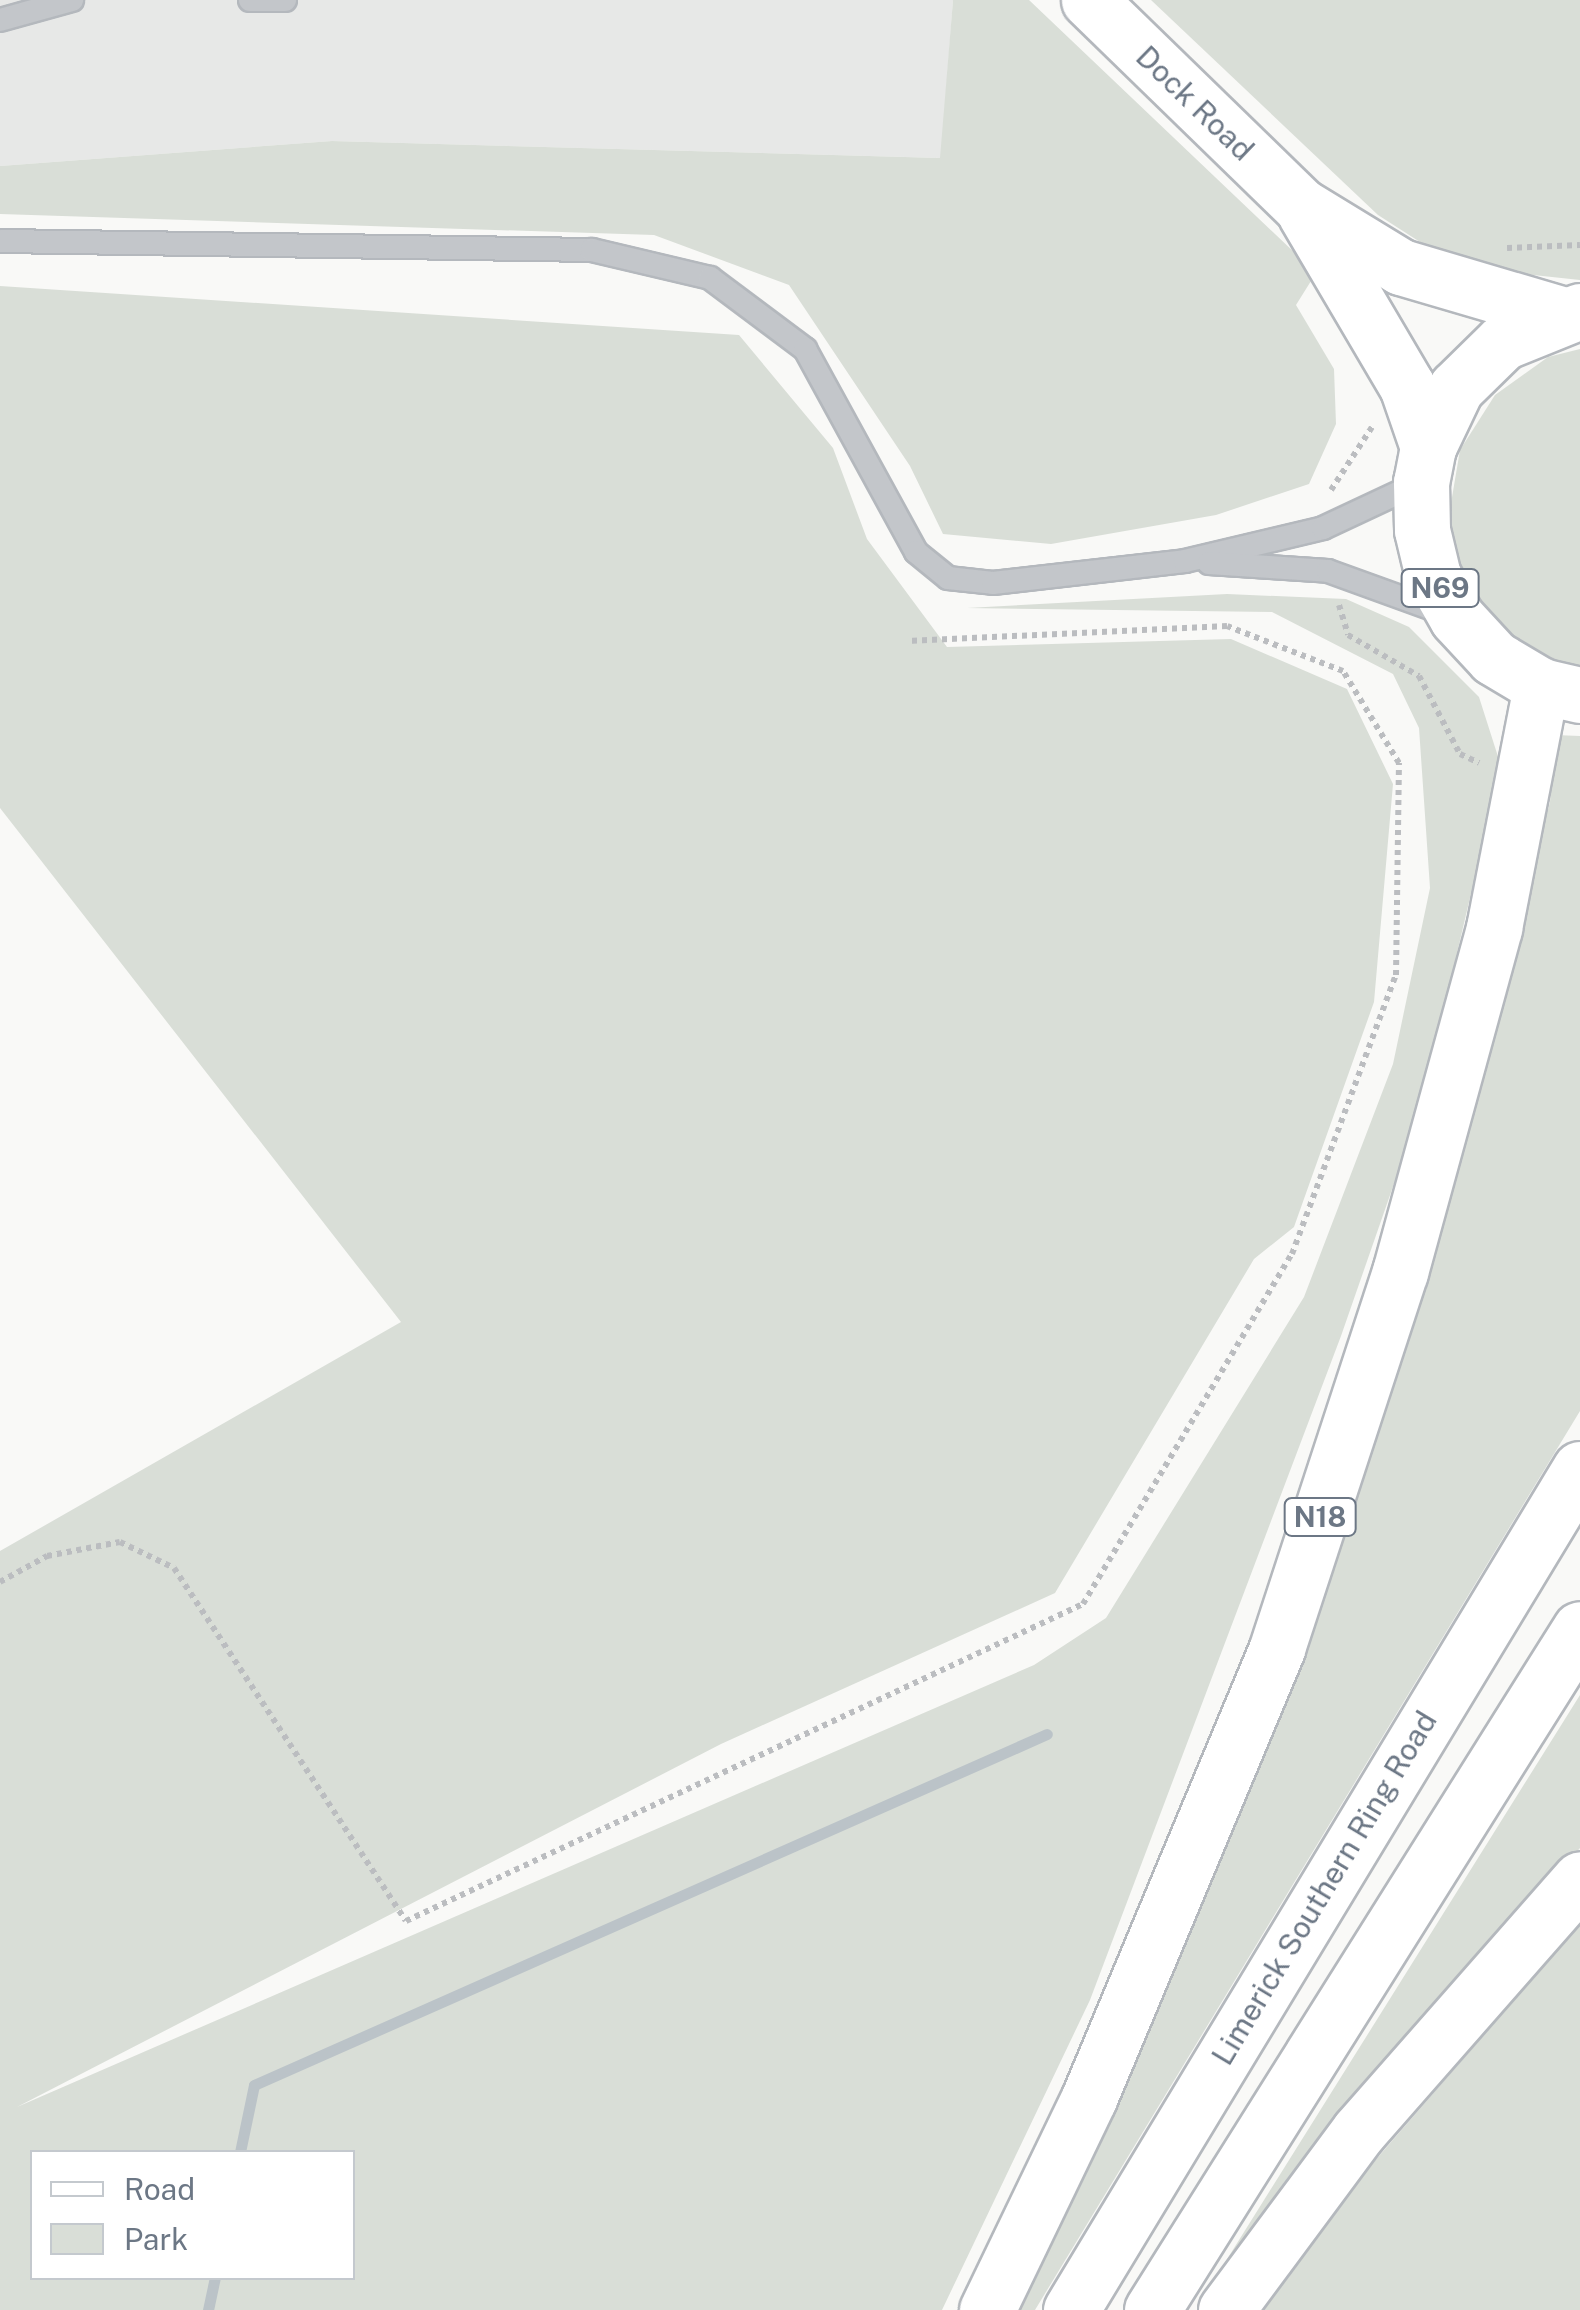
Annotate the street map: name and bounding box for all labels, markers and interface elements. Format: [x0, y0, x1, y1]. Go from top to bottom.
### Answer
street label: Dock Road [1129, 38, 1261, 168]
road number: N69 [1400, 565, 1480, 611]
road number: N18 [1282, 1494, 1358, 1540]
street label: Limerick Southern Ring Road [1204, 1705, 1444, 2071]
legend [30, 2150, 355, 2280]
text: Road [124, 2171, 195, 2207]
text: Park [124, 2221, 188, 2257]

